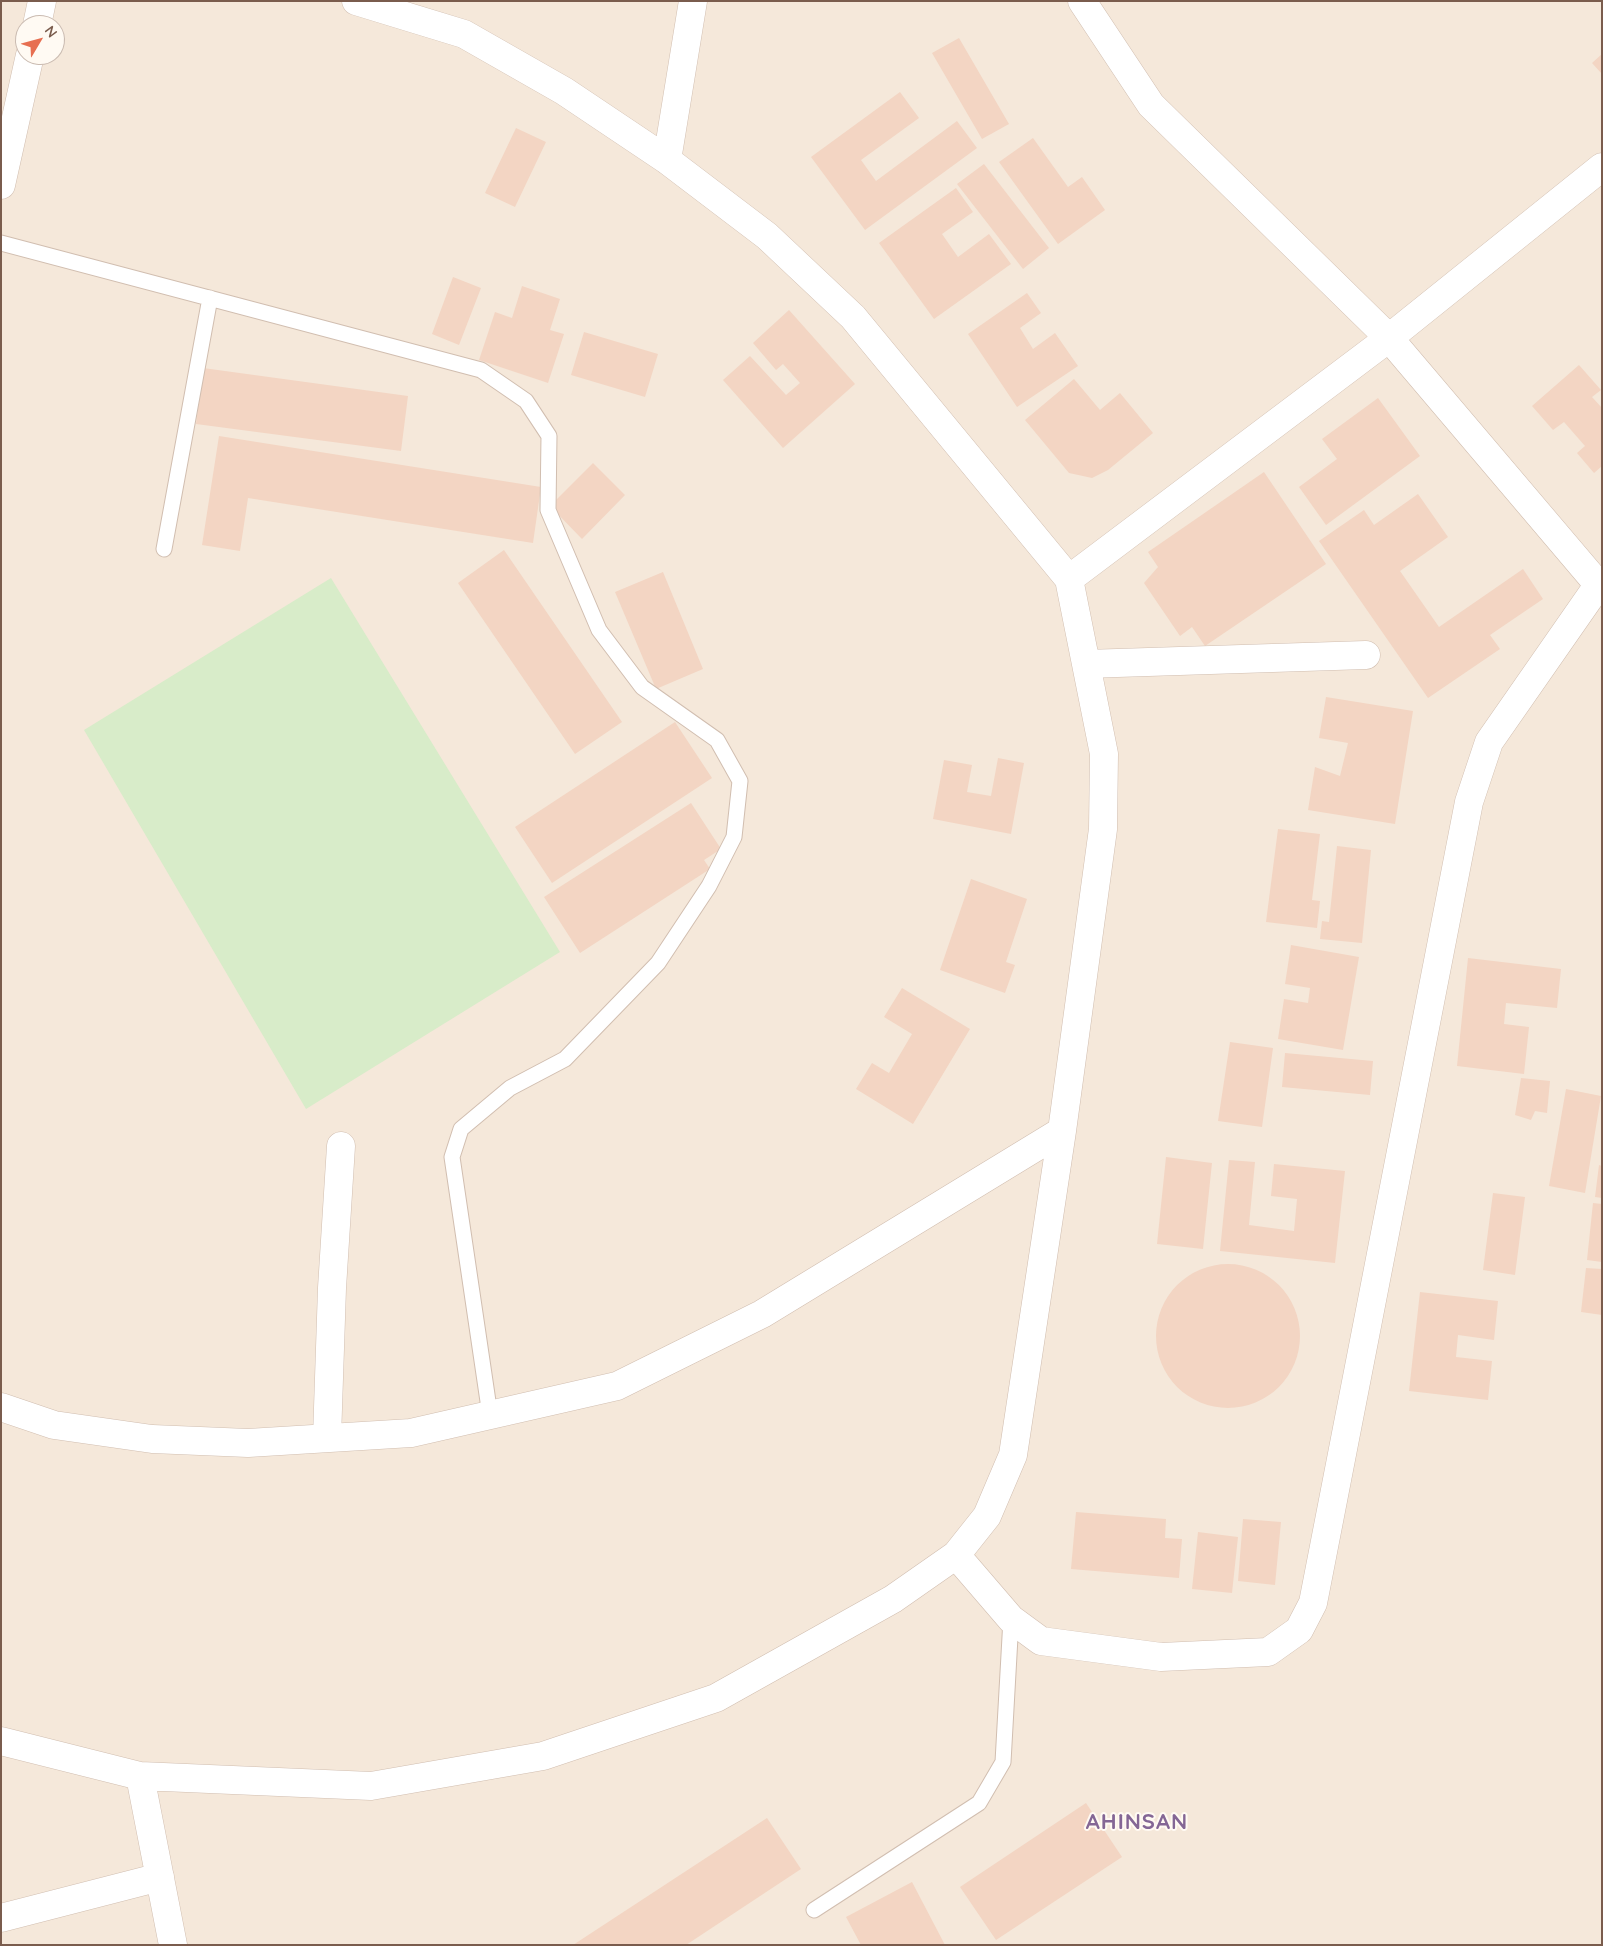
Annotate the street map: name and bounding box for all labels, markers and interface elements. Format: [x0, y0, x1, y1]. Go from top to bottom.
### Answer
north arrow [15, 15, 65, 65]
text: N [41, 22, 61, 41]
district label: AHINSAN [1085, 1809, 1189, 1835]

